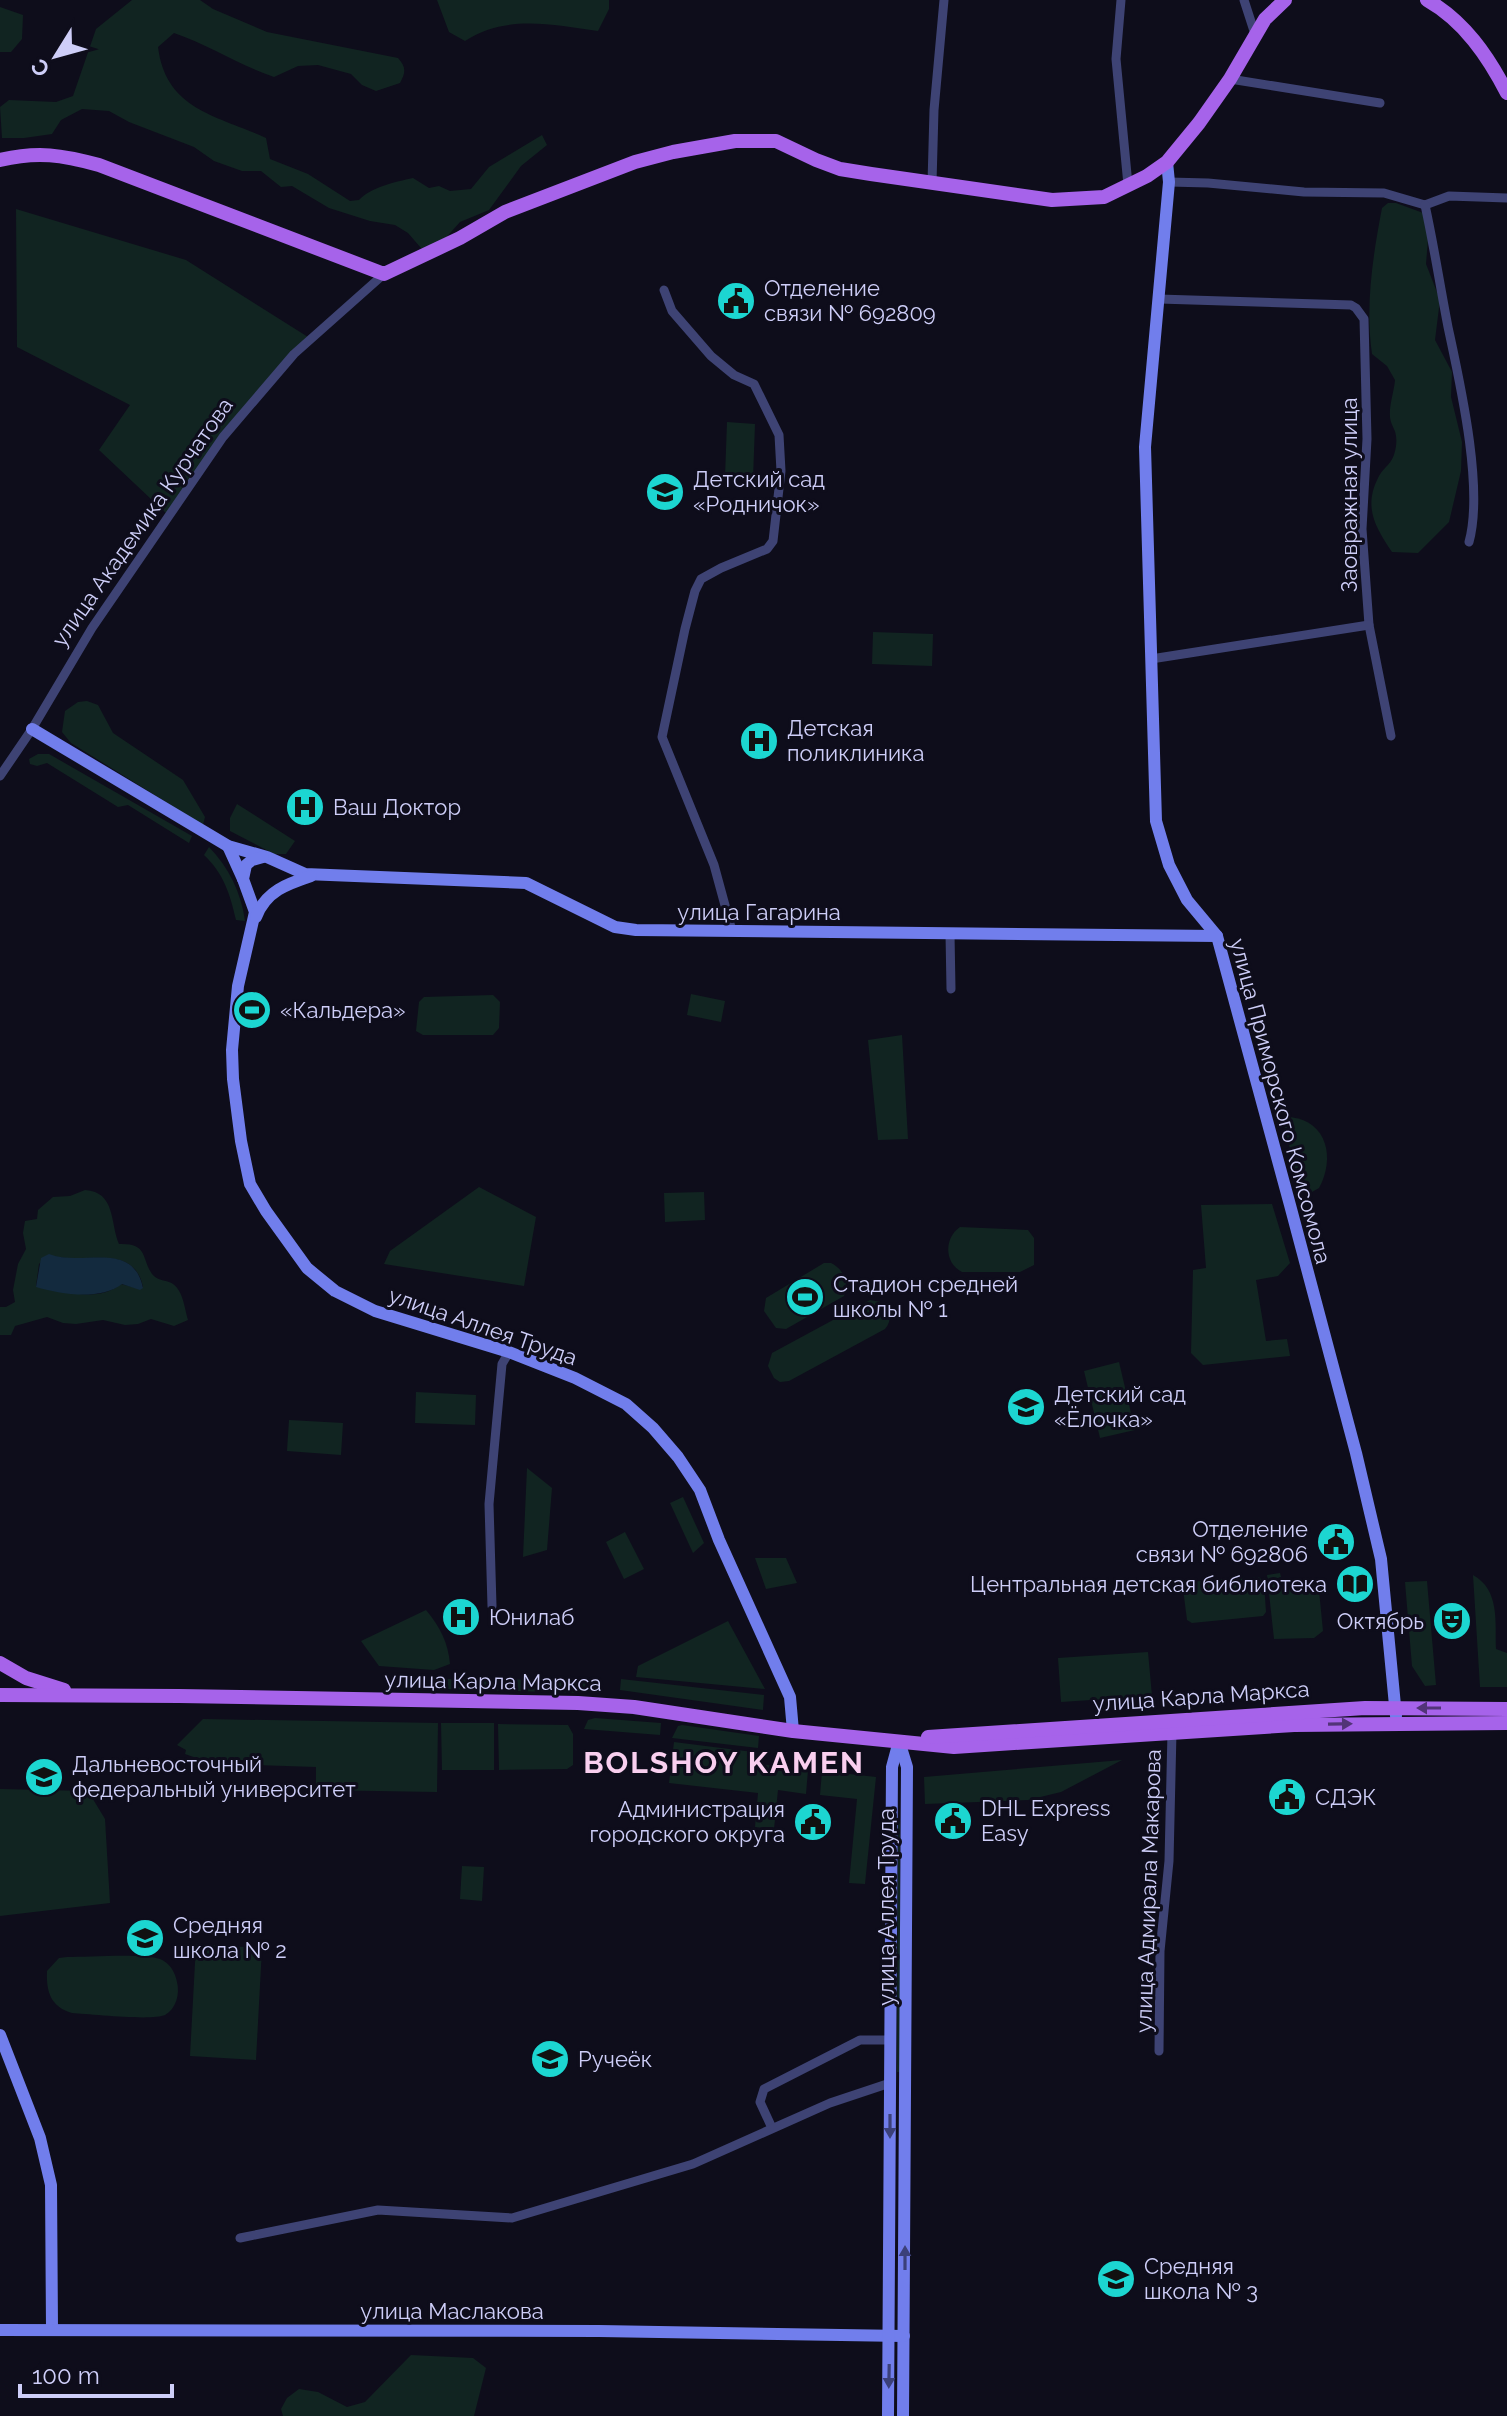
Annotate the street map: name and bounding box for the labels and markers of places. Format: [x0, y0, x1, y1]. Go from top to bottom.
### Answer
place label: Отделение связи № 692809 [764, 275, 936, 326]
public building icon: Отделение связи № 692809 [715, 280, 757, 322]
place label: Детский сад «Родничок» [693, 466, 825, 517]
school or university icon: Детский сад «Родничок» [644, 471, 686, 513]
place label: Детская поликлиника [787, 715, 924, 766]
hospital icon: Детская поликлиника [738, 720, 780, 762]
hospital icon: Ваш Доктор [284, 786, 326, 828]
place label: Ваш Доктор [333, 794, 461, 820]
sports icon: «Кальдера» [231, 989, 273, 1031]
place label: «Кальдера» [280, 997, 406, 1023]
place label: Стадион средней школы № 1 [833, 1271, 1018, 1322]
sports icon: Стадион средней школы № 1 [784, 1276, 826, 1318]
place label: Детский сад «Ёлочка» [1054, 1381, 1186, 1432]
school or university icon: Детский сад «Ёлочка» [1005, 1386, 1047, 1428]
place label: Отделение связи № 692806 [1136, 1516, 1308, 1567]
public building icon: Отделение связи № 692806 [1315, 1521, 1357, 1563]
library icon: Центральная детская библиотека [1334, 1563, 1376, 1605]
place label: Центральная детская библиотека [970, 1571, 1327, 1597]
hospital icon: Юнилаб [440, 1596, 482, 1638]
theatre icon: Октябрь [1431, 1600, 1473, 1642]
place label: Юнилаб [489, 1604, 574, 1630]
place label: Октябрь [1337, 1608, 1424, 1634]
place label: Дальневосточный федеральный университет [72, 1751, 356, 1802]
school or university icon: Дальневосточный федеральный университет [23, 1756, 65, 1798]
public building icon: СДЭК [1266, 1776, 1308, 1818]
place label: СДЭК [1315, 1784, 1376, 1810]
place label: DHL Express Easy [981, 1795, 1110, 1846]
place label: Администрация городского округа [589, 1796, 785, 1847]
public building icon: DHL Express Easy [932, 1800, 974, 1842]
public building icon: Администрация городского округа [792, 1801, 834, 1843]
place label: Средняя школа № 2 [173, 1912, 287, 1963]
school or university icon: Средняя школа № 2 [124, 1917, 166, 1959]
school or university icon: Ручеёк [529, 2038, 571, 2080]
place label: Ручеёк [578, 2046, 652, 2072]
place label: Средняя школа № 3 [1144, 2253, 1258, 2304]
school or university icon: Средняя школа № 3 [1095, 2258, 1137, 2300]

